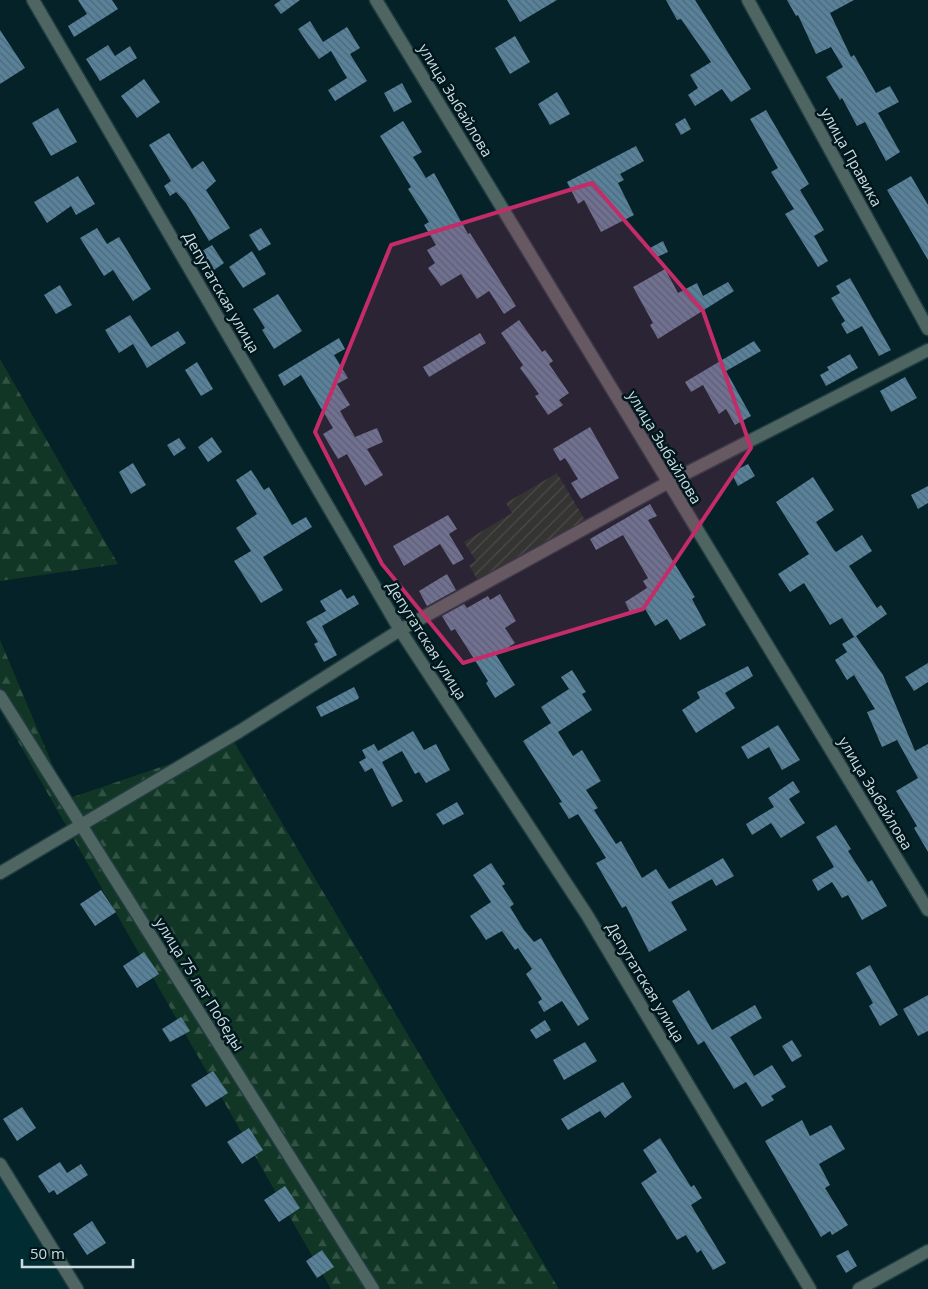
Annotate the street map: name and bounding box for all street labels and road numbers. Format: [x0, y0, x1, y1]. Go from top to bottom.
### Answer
street label: улица Зыбайлова [414, 40, 498, 160]
street label: улица Правика [817, 104, 887, 210]
street label: Депутатская улица [179, 228, 265, 356]
street label: улица Зыбайлова [623, 387, 707, 507]
street label: Депутатская улица [382, 577, 472, 703]
street label: улица Зыбайлова [834, 733, 918, 853]
street label: улица 75 лет Победы [151, 914, 249, 1054]
street label: Депутатская улица [602, 918, 690, 1046]

